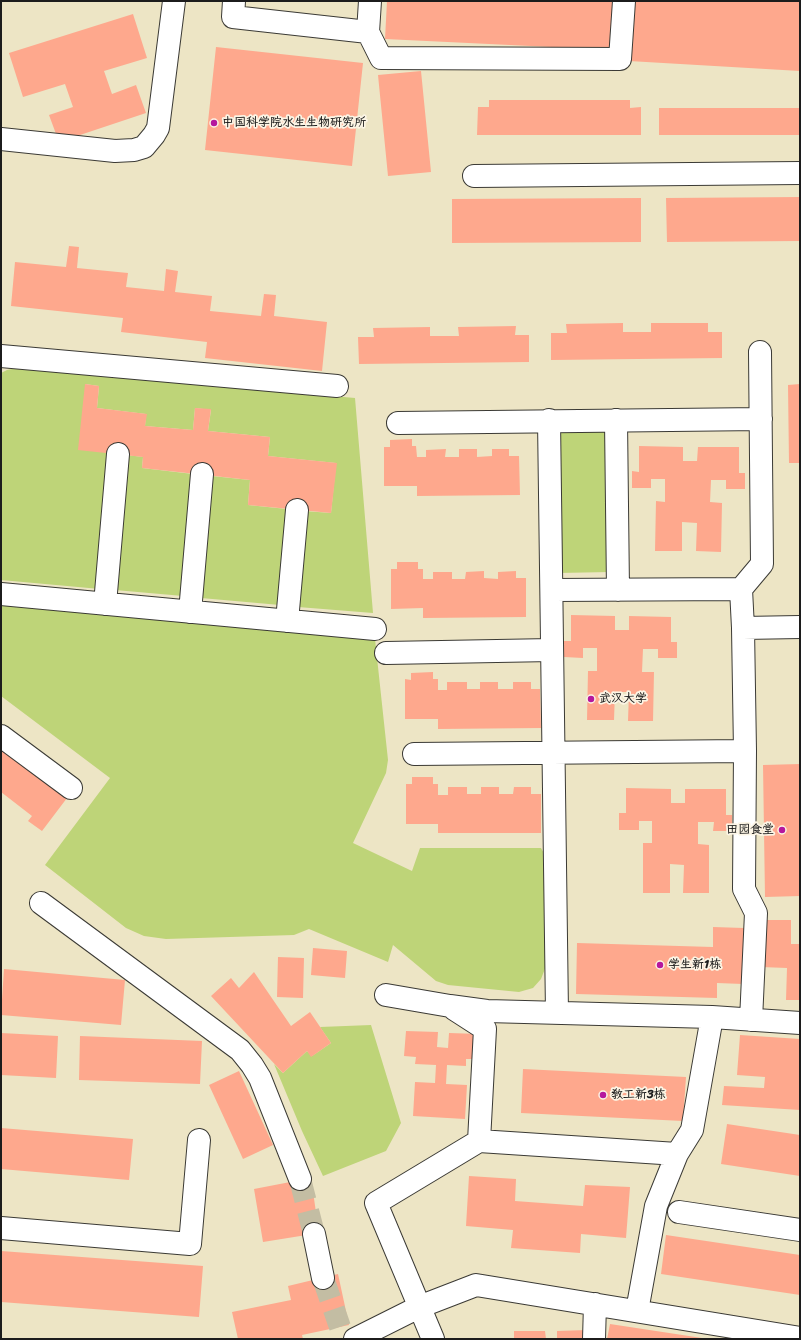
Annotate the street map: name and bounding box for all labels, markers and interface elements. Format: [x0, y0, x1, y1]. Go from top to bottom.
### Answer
place label: 中国科学院水生生物研究所 [222, 116, 366, 130]
marker: 中国科学院水生生物研究所 [209, 118, 219, 128]
place label: 武汉大学 [599, 692, 647, 706]
marker: 武汉大学 [586, 694, 596, 704]
place label: 田园食堂 [726, 823, 774, 837]
marker: 田园食堂 [777, 825, 787, 835]
place label: 学生新1栋 [668, 958, 721, 972]
marker: 学生新1栋 [655, 960, 665, 970]
place label: 教工新3栋 [611, 1088, 666, 1102]
marker: 教工新3栋 [598, 1090, 608, 1100]

